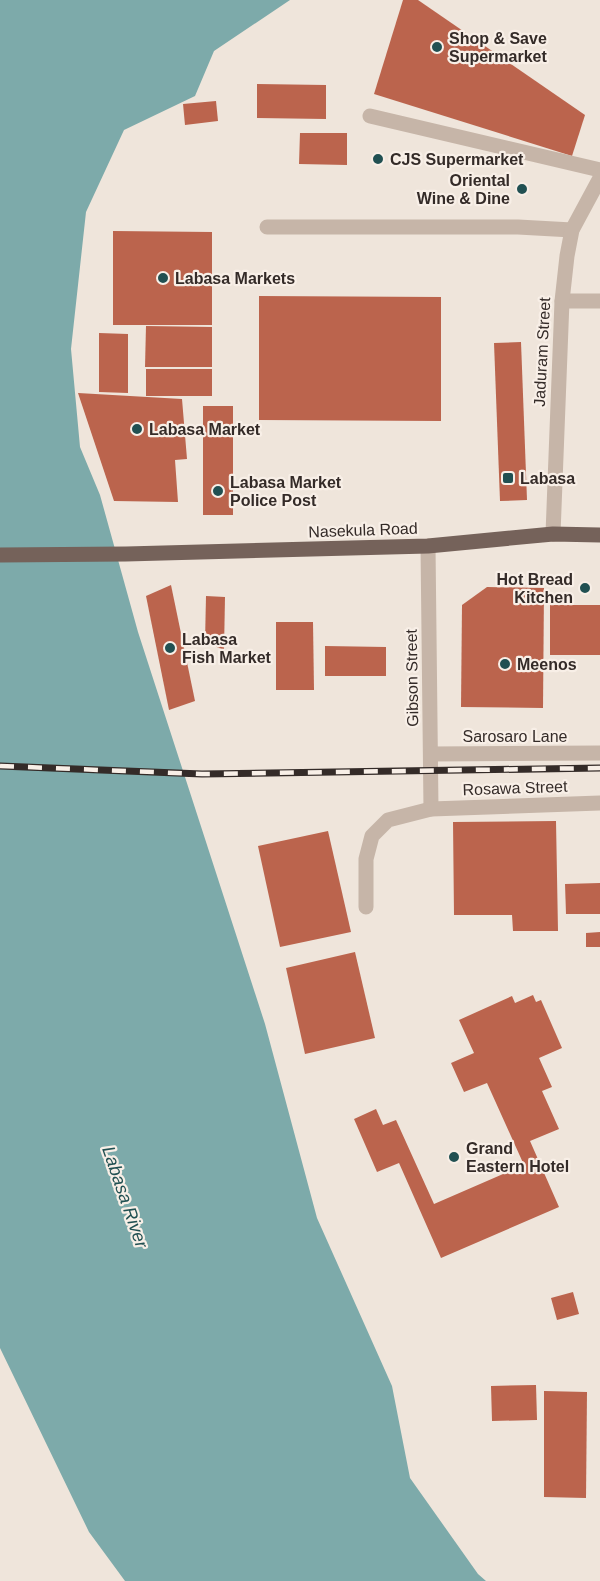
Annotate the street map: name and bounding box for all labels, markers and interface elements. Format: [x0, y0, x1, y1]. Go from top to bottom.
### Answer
place label: Shop & Save Supermarket [449, 30, 547, 65]
marker: Shop & Save Supermarket [430, 40, 444, 54]
place label: CJS Supermarket [390, 151, 524, 168]
marker: CJS Supermarket [371, 152, 385, 166]
place label: Oriental Wine & Dine [417, 172, 510, 207]
marker: Oriental Wine & Dine [515, 182, 529, 196]
place label: Labasa Markets [175, 270, 295, 287]
marker: Labasa Markets [156, 271, 170, 285]
street label: Jaduram Street [531, 296, 553, 407]
place label: Labasa Market [149, 421, 261, 438]
marker: Labasa Market [130, 422, 144, 436]
place label: Labasa [520, 470, 575, 487]
marker: Labasa [501, 471, 515, 485]
place label: Labasa Market Police Post [230, 474, 342, 509]
marker: Labasa Market Police Post [211, 484, 225, 498]
street label: Nasekula Road [308, 520, 418, 540]
place label: Hot Bread Kitchen [497, 571, 573, 606]
marker: Hot Bread Kitchen [578, 581, 592, 595]
street label: Gibson Street [403, 628, 421, 727]
place label: Labasa Fish Market [182, 631, 272, 666]
marker: Labasa Fish Market [163, 641, 177, 655]
place label: Meenos [517, 656, 577, 673]
marker: Meenos [498, 657, 512, 671]
street label: Sarosaro Lane [463, 728, 568, 745]
street label: Rosawa Street [462, 778, 568, 798]
place label: Grand Eastern Hotel [466, 1140, 569, 1175]
water label: Labasa River [98, 1144, 152, 1251]
marker: Grand Eastern Hotel [447, 1150, 461, 1164]

